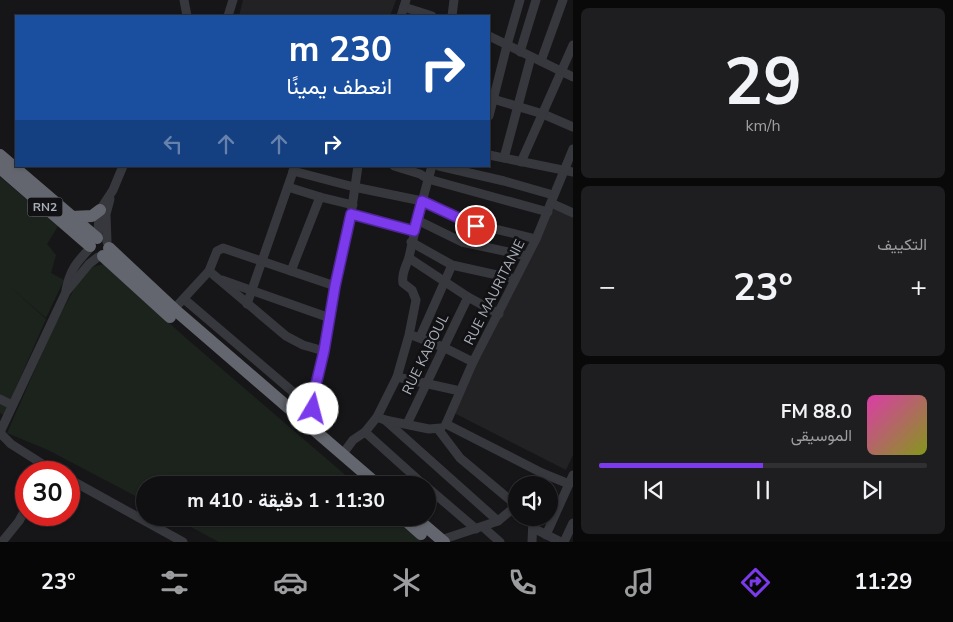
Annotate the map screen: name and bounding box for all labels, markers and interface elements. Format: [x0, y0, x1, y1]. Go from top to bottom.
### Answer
text: 230 m [289, 26, 392, 73]
icon: right [410, 35, 475, 100]
text: 29 [724, 38, 802, 127]
text: انعطف يمينًا [286, 72, 392, 102]
text: km/h [745, 115, 781, 137]
icon: left [159, 130, 187, 158]
icon: ahead [212, 130, 240, 158]
icon: ahead [265, 130, 293, 158]
icon: right [318, 130, 346, 158]
road number: RN2 [28, 198, 62, 216]
pin [455, 205, 497, 247]
icon: arrive [462, 212, 490, 240]
text: التكييف [877, 234, 927, 256]
street label: RUE MAURITANIE [460, 236, 529, 348]
text: 23° [733, 262, 793, 313]
text: − [599, 268, 616, 306]
text: + [910, 268, 927, 306]
street label: RUE KABOUL [398, 310, 453, 398]
position arrow [286, 382, 338, 434]
text: 88.0 FM [781, 399, 852, 425]
text: الموسيقى [791, 425, 852, 447]
speed limit sign: 30 [15, 461, 80, 526]
map controls [508, 476, 558, 526]
button: sound [508, 476, 558, 526]
icon: previous [640, 476, 668, 504]
icon: pause [749, 476, 777, 504]
icon: next [858, 476, 886, 504]
text: 11:30 · 1 دقيقة · 410 m [187, 488, 385, 514]
icon: filters [157, 565, 192, 600]
icon: car [273, 565, 308, 600]
icon: climate [389, 565, 424, 600]
icon: phone [505, 565, 540, 600]
icon: music [622, 565, 657, 600]
icon: directions [738, 565, 773, 600]
text: 23° [41, 567, 75, 597]
text: 11:29 [854, 567, 912, 597]

